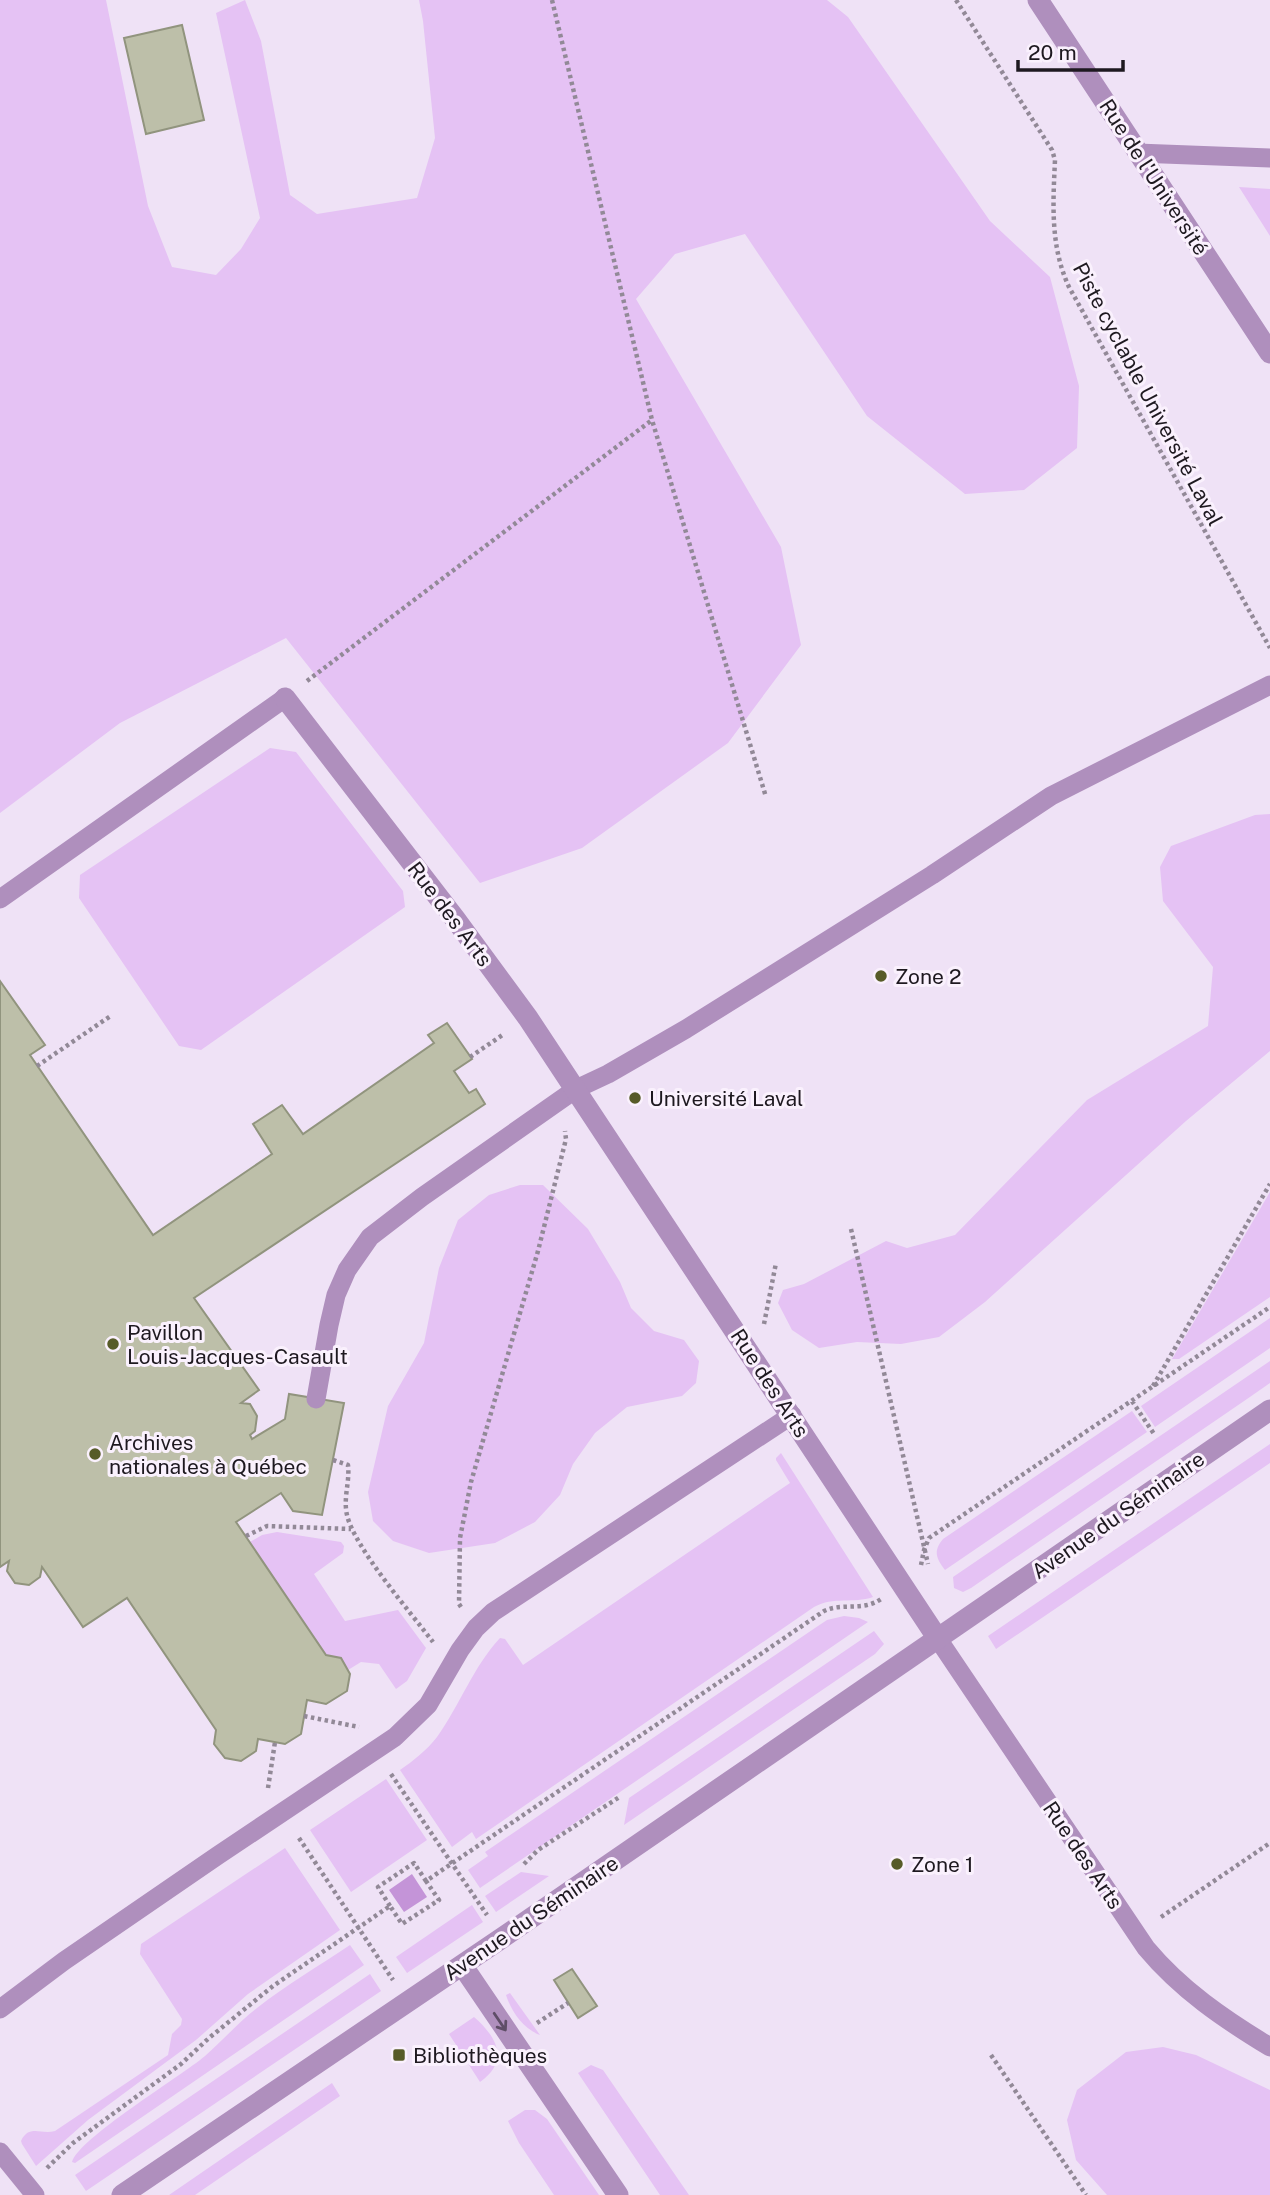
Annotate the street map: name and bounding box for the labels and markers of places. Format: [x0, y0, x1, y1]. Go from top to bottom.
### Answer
place label: Zone 2 [895, 964, 961, 989]
marker: Zone 2 [873, 968, 889, 984]
place label: Université Laval [649, 1086, 803, 1111]
marker: Université Laval [627, 1090, 643, 1106]
place label: Pavillon Louis-Jacques-Casault [127, 1320, 348, 1369]
marker: Pavillon Louis-Jacques-Casault [105, 1336, 121, 1352]
place label: Archives nationales à Québec [109, 1430, 307, 1479]
marker: Archives nationales à Québec [87, 1446, 103, 1462]
place label: Zone 1 [911, 1852, 973, 1877]
marker: Zone 1 [889, 1856, 905, 1872]
place label: Bibliothèques [413, 2043, 547, 2068]
marker: Bibliothèques [391, 2047, 407, 2063]

